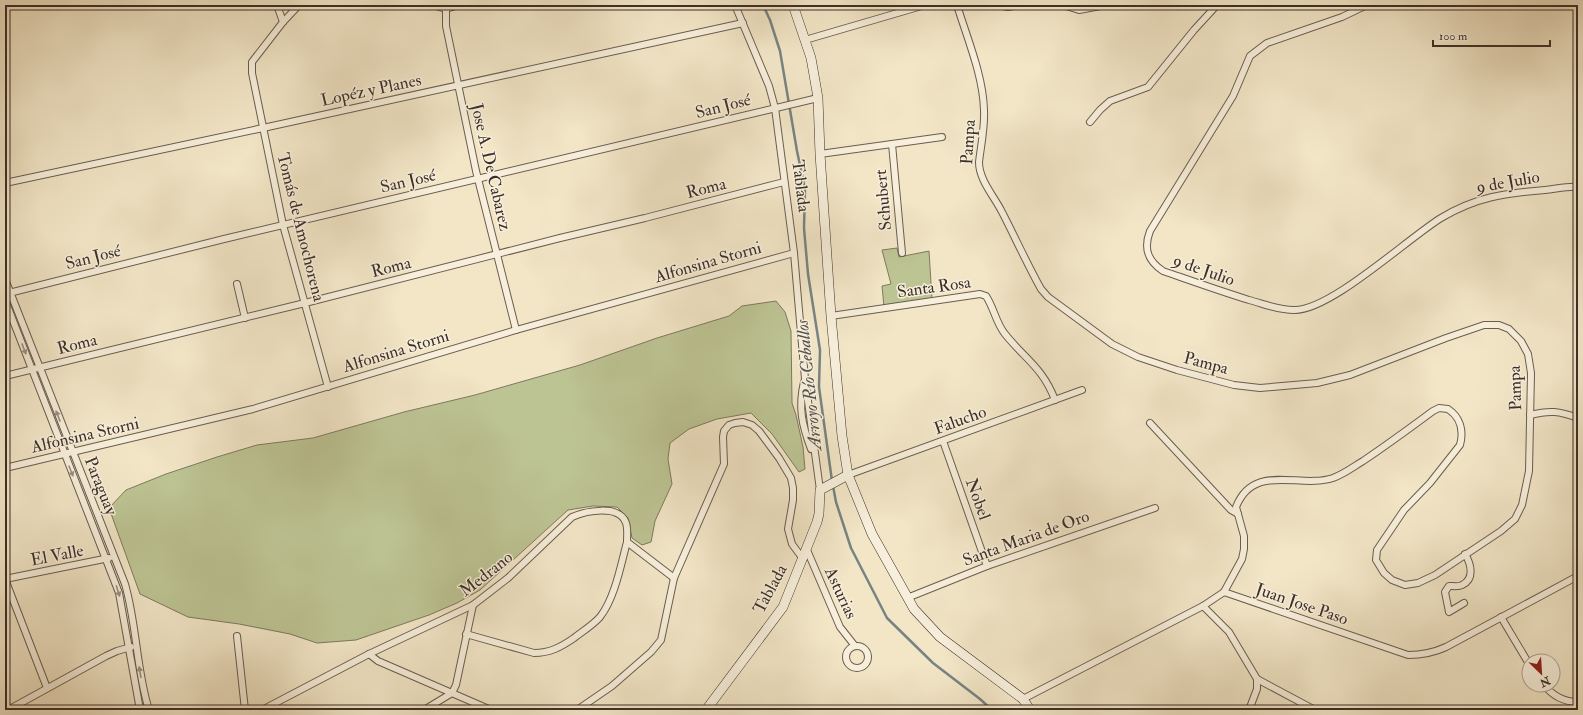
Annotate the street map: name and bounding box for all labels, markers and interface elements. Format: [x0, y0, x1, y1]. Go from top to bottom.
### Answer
scale bar [1433, 22, 1550, 48]
text: 100 m [1439, 29, 1468, 44]
street label: Lopéz y Planes [319, 69, 424, 112]
street label: San José [693, 89, 754, 124]
street label: Jose A. De Cabarez [465, 100, 516, 233]
street label: Pampa [956, 118, 981, 165]
street label: Tomás de Amochorena [272, 150, 330, 304]
street label: Tablada [787, 159, 815, 214]
street label: San José [378, 164, 439, 199]
street label: 9 de Julio [1473, 166, 1541, 199]
street label: Schubert [870, 168, 896, 231]
street label: Roma [684, 173, 729, 203]
street label: Alfonsina Storni [651, 237, 764, 288]
street label: San José [63, 240, 124, 275]
street label: 9 de Julio [1168, 249, 1238, 291]
street label: Roma [369, 252, 414, 282]
street label: Santa Rosa [896, 271, 973, 303]
water label: Arroyo Río Ceballos [791, 317, 828, 454]
street label: Alfonsina Storni [339, 325, 452, 377]
street label: Roma [55, 329, 100, 359]
one-way arrow [22, 344, 28, 356]
street label: Pampa [1181, 347, 1232, 380]
street label: Pampa [1504, 364, 1527, 411]
street label: Falucho [931, 401, 989, 439]
one-way arrow [55, 410, 61, 422]
street label: Alfonsina Storni [28, 412, 141, 458]
street label: Paraguay [79, 454, 122, 519]
one-way arrow [68, 465, 74, 477]
street label: Nobel [961, 475, 995, 523]
street label: Santa Maria de Oro [960, 505, 1092, 571]
street label: El Valle [29, 540, 85, 570]
street label: Medrano [455, 547, 517, 601]
street label: Tablada [748, 560, 792, 617]
street label: Asturias [820, 563, 862, 622]
street label: Juan Jose Paso [1252, 578, 1351, 631]
one-way arrow [115, 586, 121, 598]
north arrow [1521, 653, 1561, 693]
one-way arrow [137, 666, 143, 678]
text: N [1537, 673, 1553, 690]

